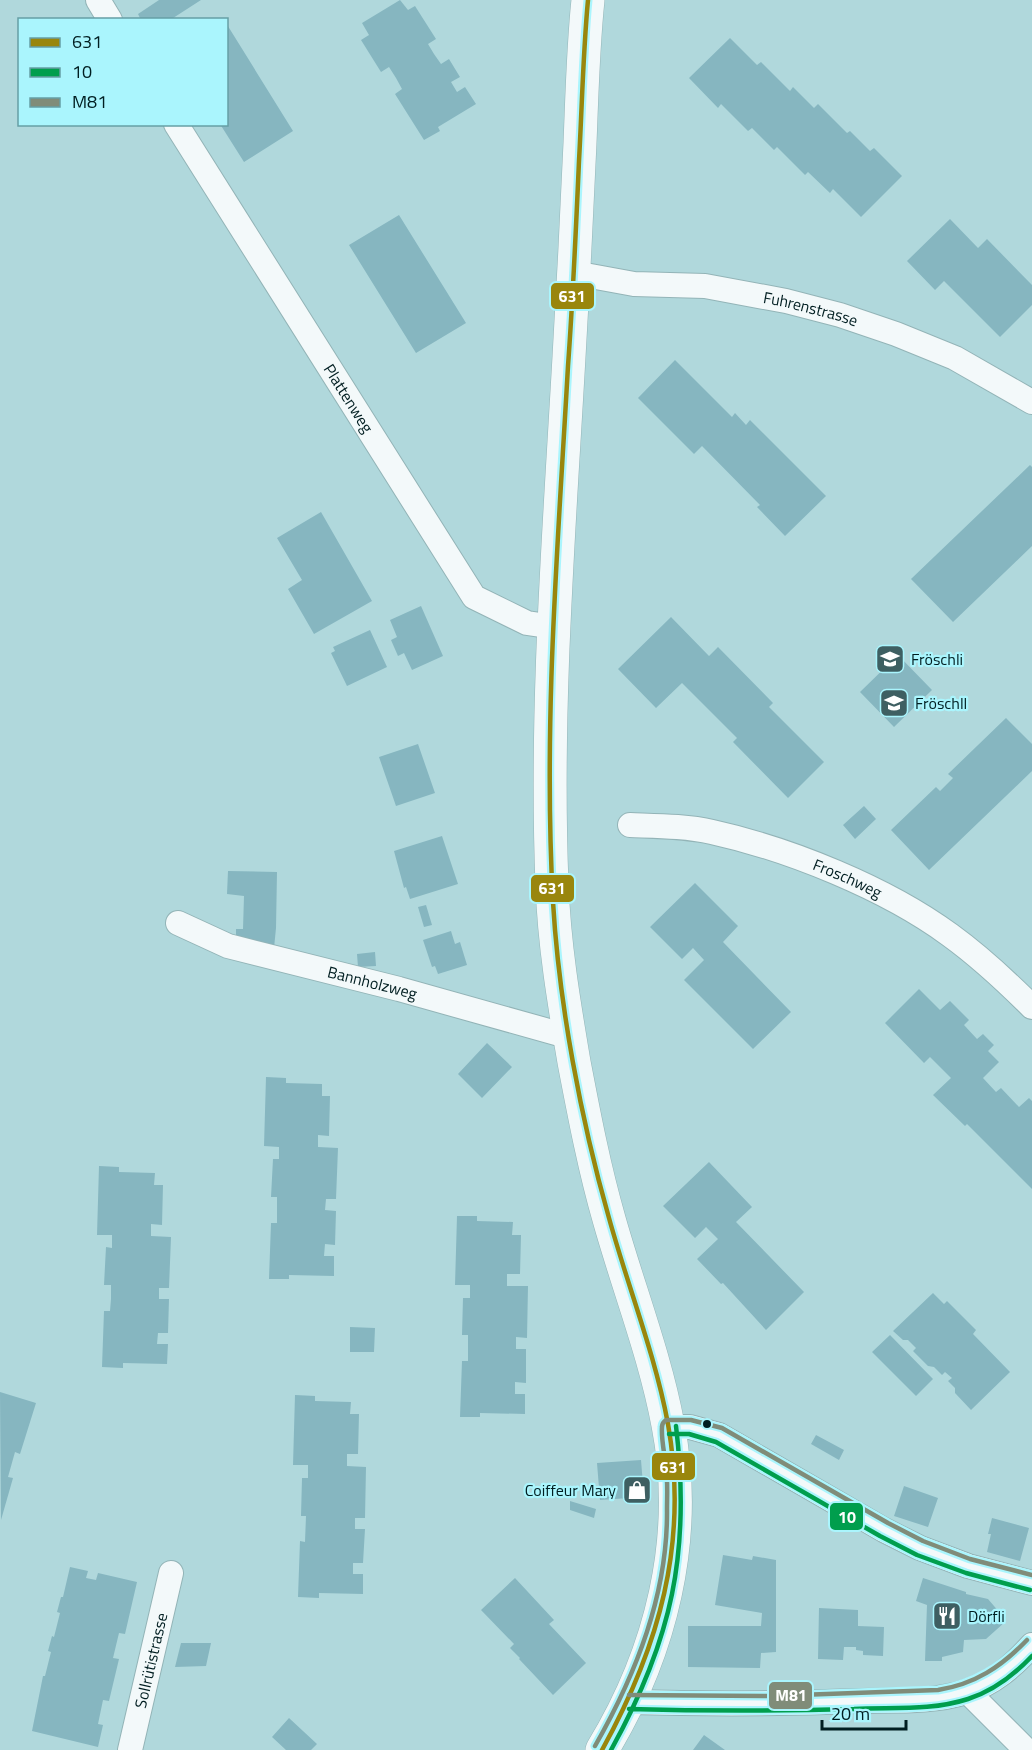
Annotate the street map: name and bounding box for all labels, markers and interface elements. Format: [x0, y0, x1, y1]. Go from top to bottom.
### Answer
legend [18, 18, 228, 126]
text: 631 [72, 28, 102, 55]
text: 10 [72, 58, 92, 85]
text: M81 [72, 88, 107, 115]
line badge: 631 [550, 282, 595, 310]
text: 631 [559, 284, 585, 308]
street label: Fuhrenstrasse [761, 285, 861, 332]
street label: Plattenweg [318, 359, 380, 437]
school or university icon: Fröschli [874, 643, 906, 675]
place label: Fröschli [911, 647, 963, 671]
school or university icon: Fröschll [878, 687, 910, 719]
place label: Fröschll [915, 691, 967, 715]
street label: Froschweg [810, 852, 887, 904]
line badge: 631 [530, 874, 575, 903]
text: 631 [539, 876, 565, 900]
street label: Bannholzweg [325, 960, 420, 1006]
unlabelled marker [701, 1418, 713, 1430]
line badge: 631 [651, 1452, 696, 1481]
text: 631 [660, 1455, 686, 1479]
shop icon: Coiffeur Mary [621, 1474, 653, 1506]
place label: Coiffeur Mary [525, 1478, 616, 1502]
line badge: 10 [829, 1502, 864, 1531]
text: 10 [838, 1505, 856, 1529]
restaurant icon: Dörfli [931, 1600, 963, 1632]
place label: Dörfli [968, 1604, 1005, 1628]
street label: Sollrütistrasse [128, 1610, 173, 1711]
line badge: M81 [768, 1681, 813, 1710]
text: M81 [775, 1683, 807, 1707]
scale bar [822, 1693, 906, 1731]
text: 20 m [831, 1700, 870, 1727]

